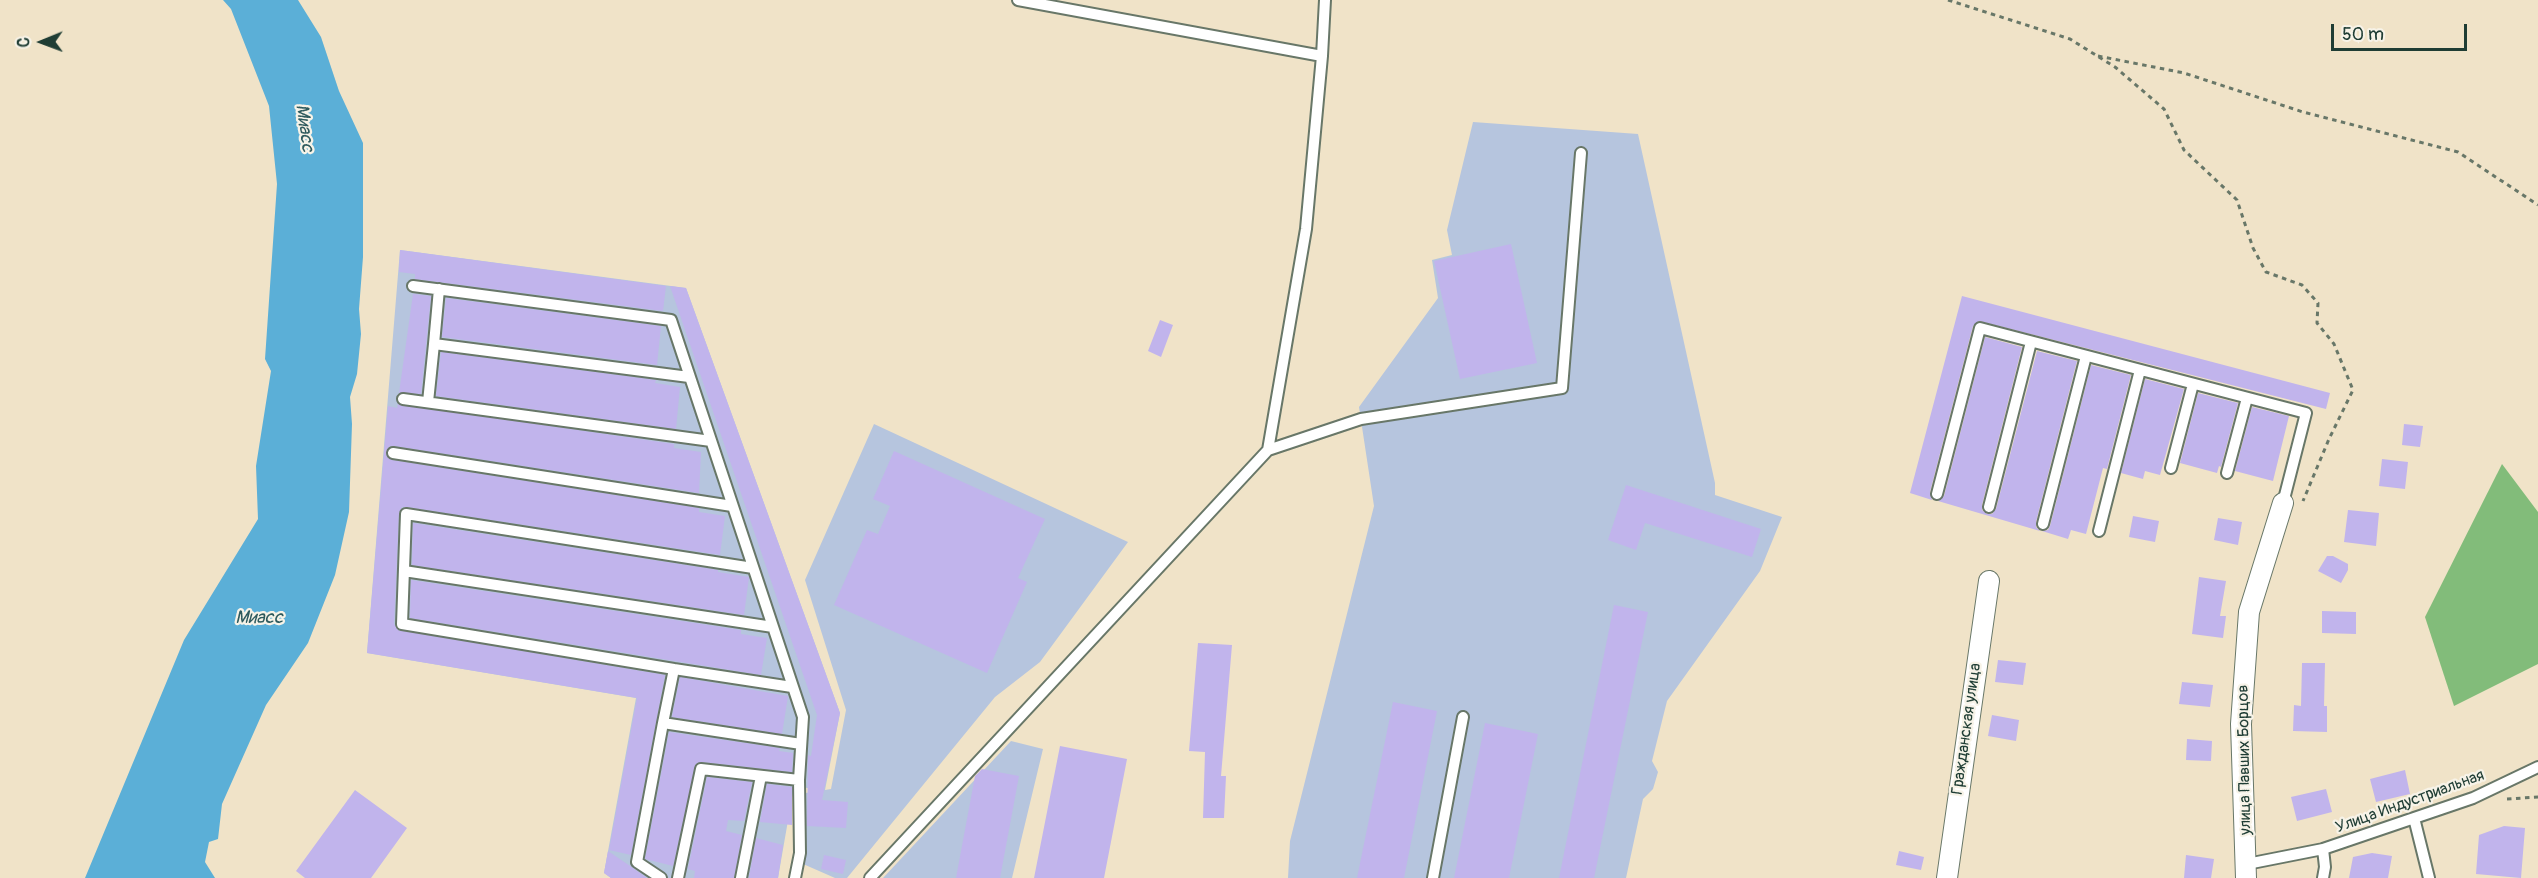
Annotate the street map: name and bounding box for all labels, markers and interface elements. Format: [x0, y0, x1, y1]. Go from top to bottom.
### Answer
north arrow [12, 12, 72, 72]
scale bar [2334, 12, 2470, 50]
text: 50 m [2342, 23, 2384, 46]
text: С [14, 37, 34, 47]
water label: Миасс [290, 103, 318, 153]
water label: Миасс [235, 607, 283, 629]
street label: Гражданская улица [1948, 662, 1986, 796]
street label: улица Павших Борцов [2234, 685, 2256, 835]
street label: Улица Индустриальная [2333, 766, 2487, 838]

